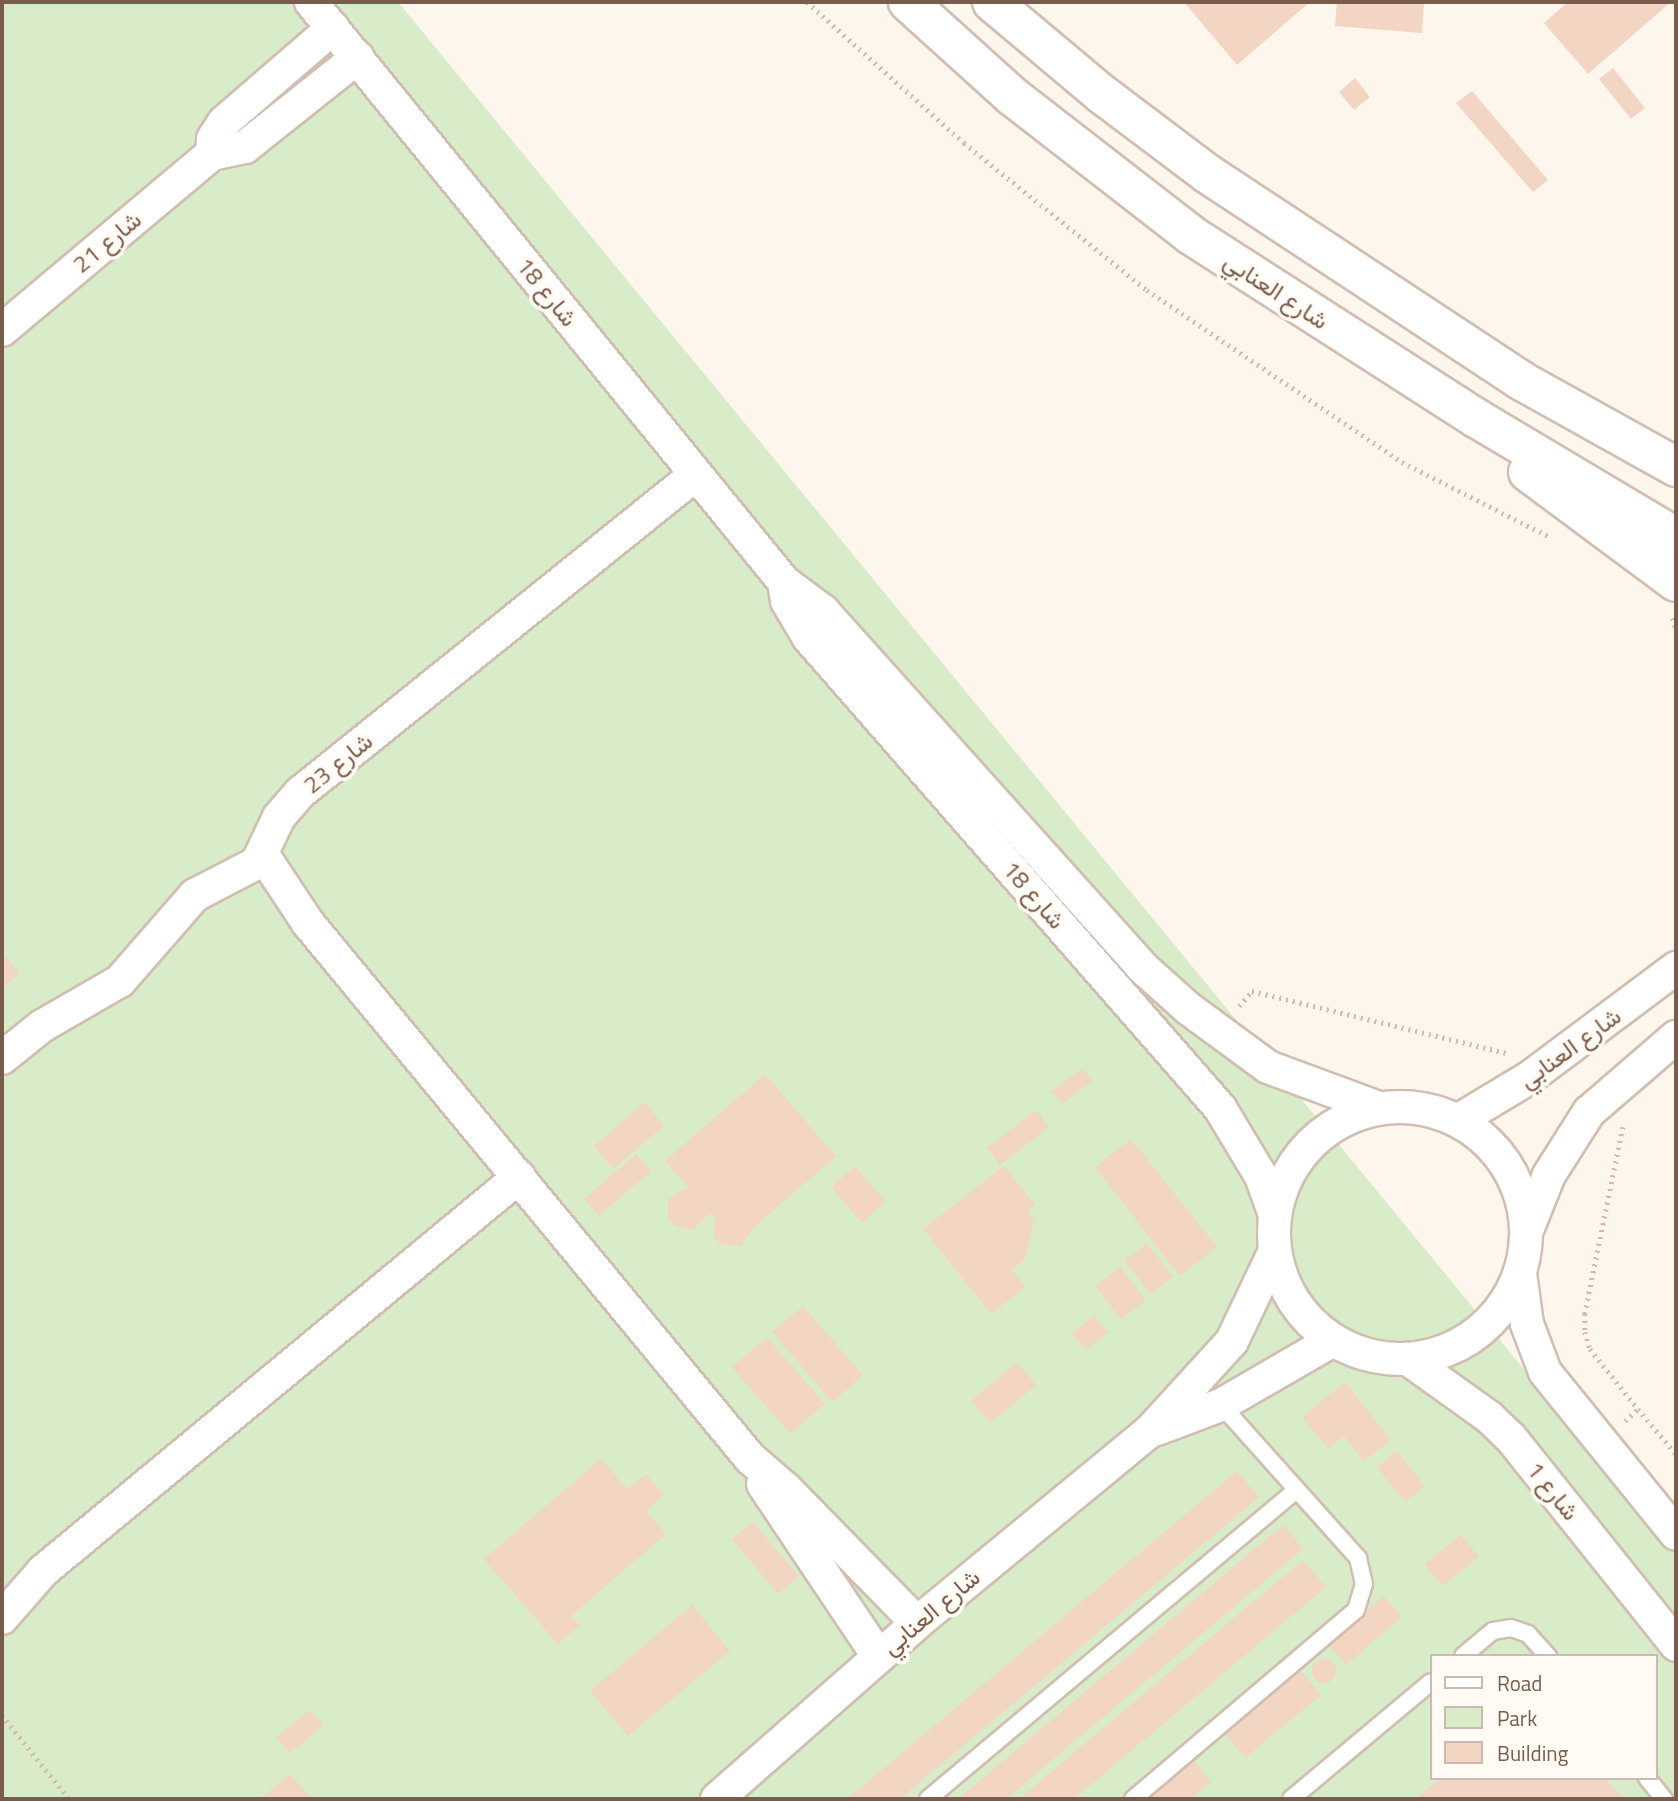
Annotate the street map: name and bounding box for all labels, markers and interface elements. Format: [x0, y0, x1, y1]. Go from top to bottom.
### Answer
street label: شارع 21 [67, 205, 147, 279]
street label: شارع العنابي [1218, 247, 1334, 335]
street label: شارع 18 [511, 252, 583, 332]
street label: شارع 23 [298, 727, 378, 799]
street label: شارع 18 [997, 855, 1071, 935]
street label: شارع العنابي [1513, 1001, 1627, 1095]
street label: شارع 1 [1521, 1456, 1585, 1526]
street label: شارع العنابي [876, 1563, 986, 1661]
legend [1430, 1654, 1657, 1780]
text: Road [1497, 1667, 1542, 1699]
text: Park [1497, 1702, 1537, 1734]
text: Building [1497, 1737, 1568, 1769]

